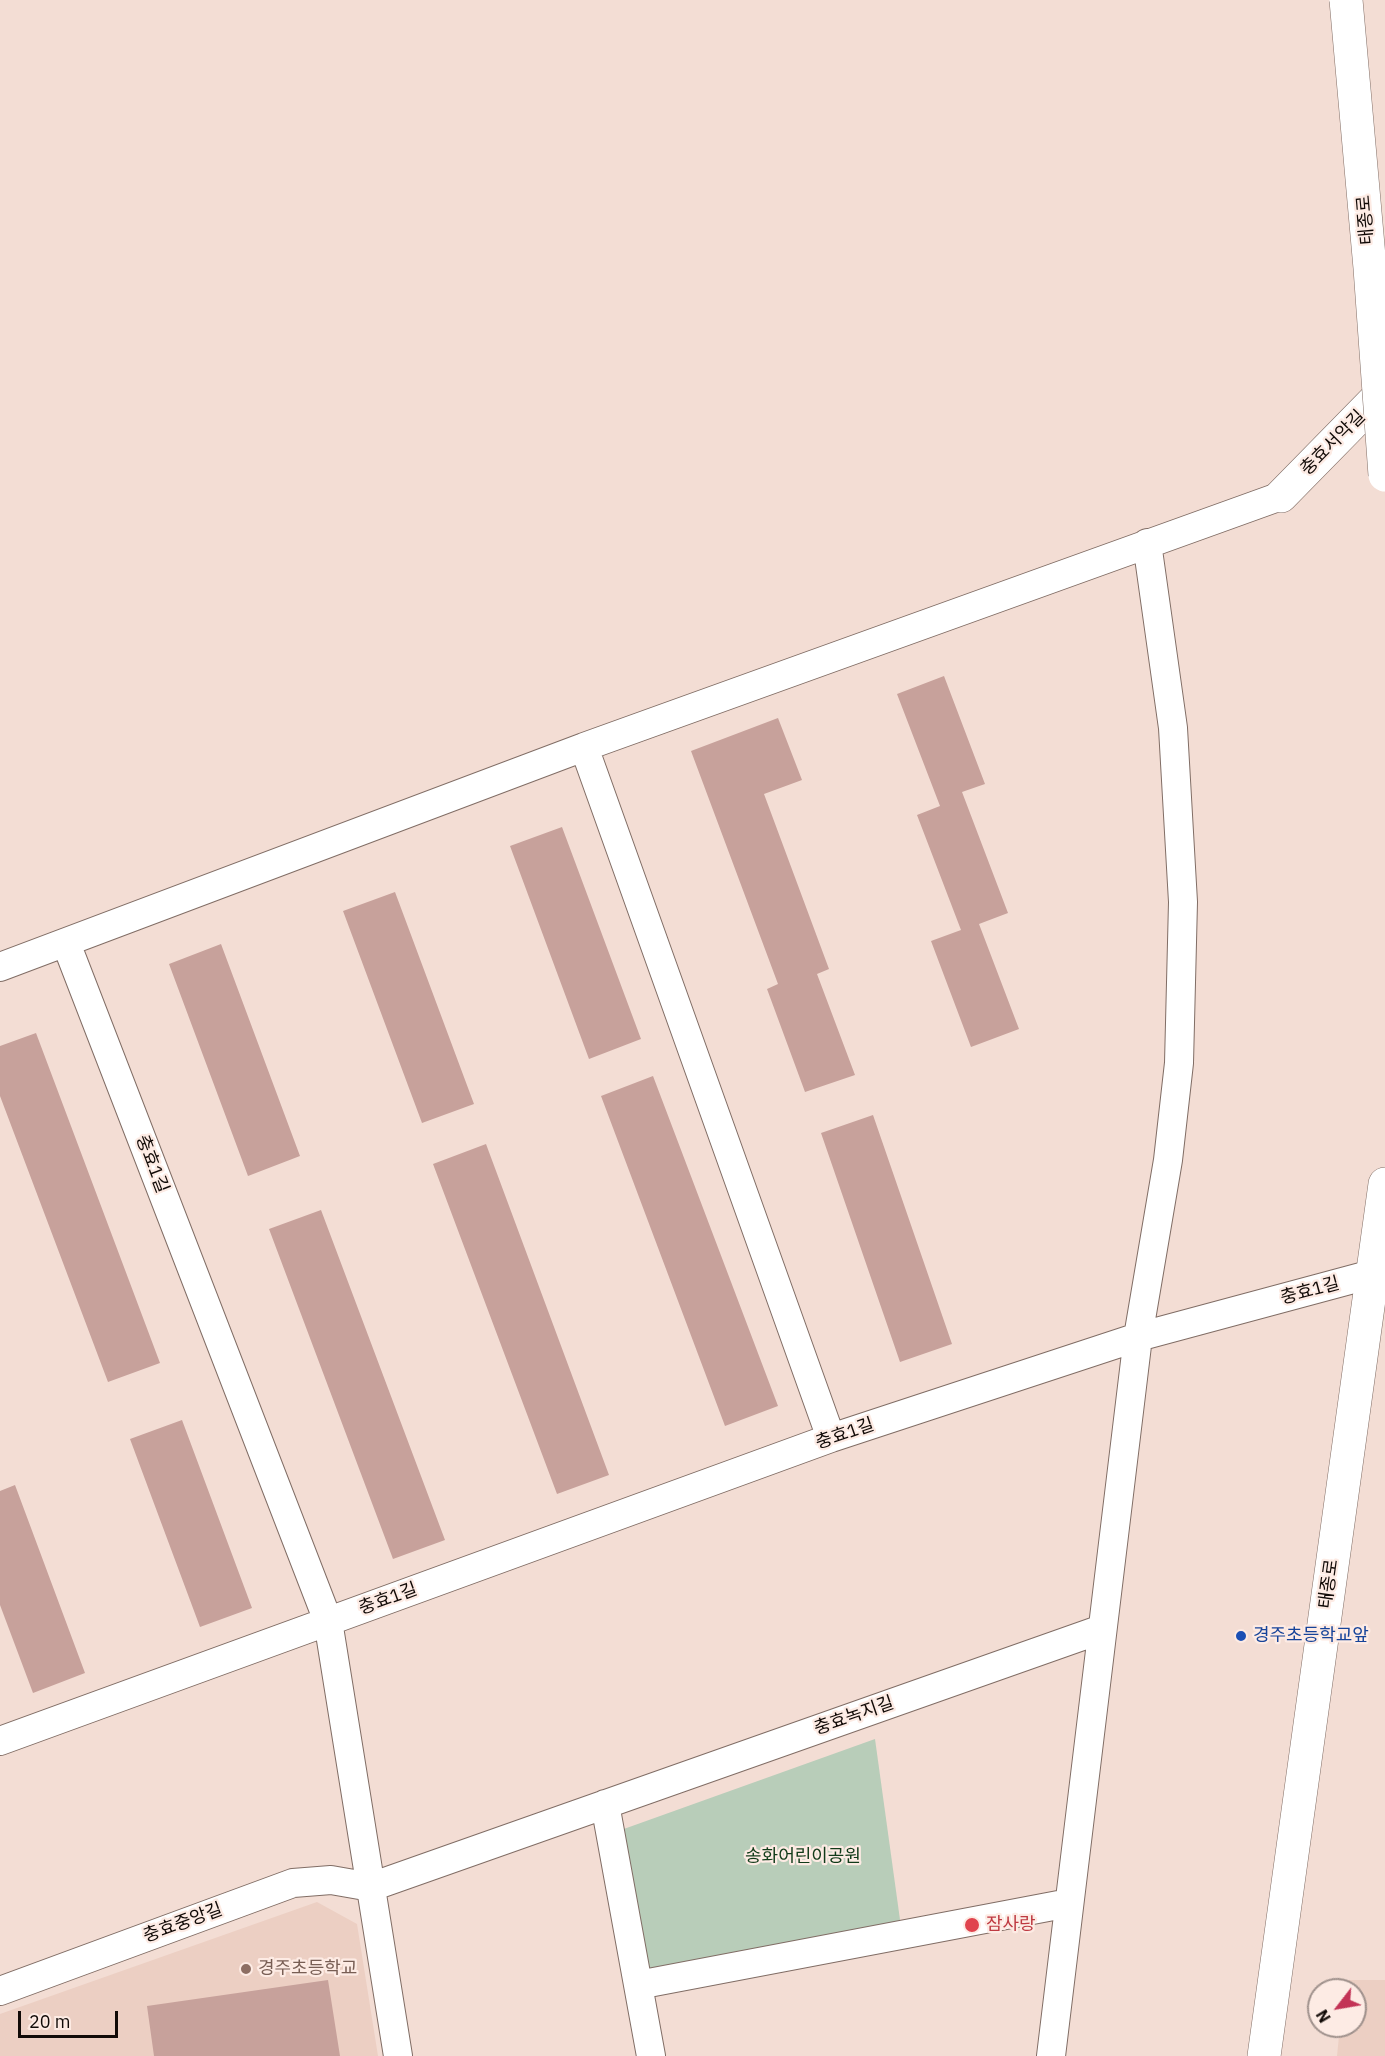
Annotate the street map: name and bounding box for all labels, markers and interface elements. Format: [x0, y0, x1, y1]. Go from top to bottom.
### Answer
street label: 태종로 [1353, 194, 1379, 246]
street label: 충효서악길 [1296, 406, 1370, 480]
street label: 충효1길 [131, 1132, 173, 1196]
street label: 충효1길 [1278, 1273, 1342, 1309]
street label: 충효1길 [813, 1414, 877, 1454]
street label: 태종로 [1315, 1558, 1343, 1610]
street label: 충효1길 [356, 1579, 420, 1619]
place label: 경주초등학교앞 [1253, 1625, 1369, 1647]
marker: 경주초등학교앞 [1234, 1629, 1248, 1643]
street label: 충효녹지길 [811, 1692, 897, 1740]
park label: 송화어린이공원 [745, 1846, 861, 1868]
street label: 충효중앙길 [140, 1899, 226, 1947]
place label: 잠사랑 [986, 1914, 1036, 1936]
marker: 잠사랑 [963, 1916, 981, 1934]
place label: 경주초등학교 [258, 1958, 357, 1980]
marker: 경주초등학교 [239, 1962, 253, 1976]
north arrow [1307, 1978, 1367, 2038]
scale bar [21, 1999, 122, 2037]
text: N [1312, 2006, 1335, 2026]
text: 20 m [29, 2010, 71, 2033]

